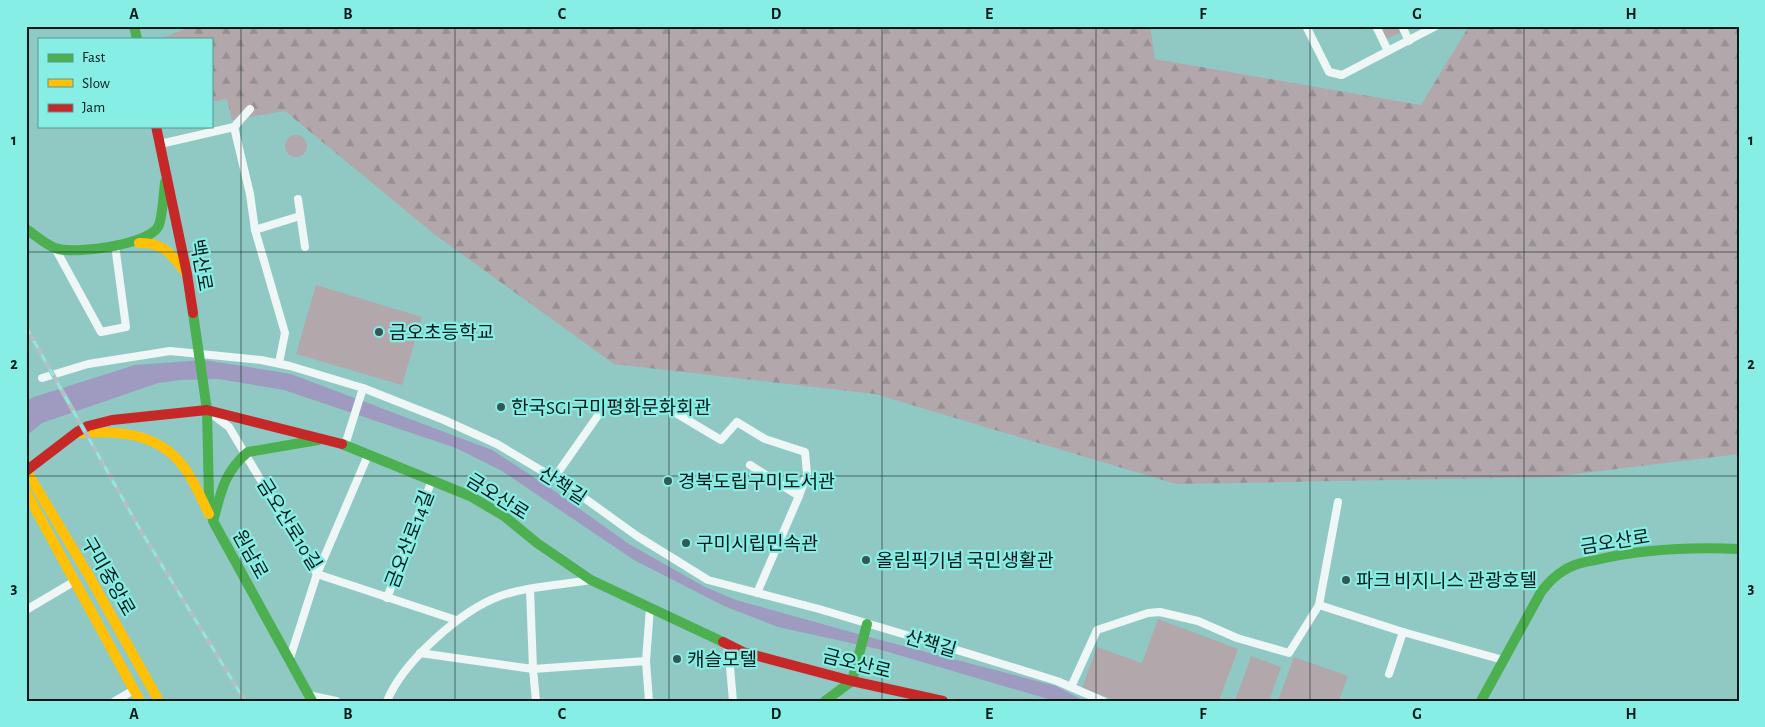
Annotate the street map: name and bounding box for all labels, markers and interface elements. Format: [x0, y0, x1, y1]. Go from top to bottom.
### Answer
text: A [129, 6, 139, 22]
text: B [343, 6, 353, 22]
text: C [558, 6, 567, 22]
text: D [771, 6, 782, 22]
text: E [985, 6, 993, 22]
text: F [1199, 6, 1207, 22]
text: G [1412, 6, 1422, 22]
text: H [1625, 6, 1637, 22]
legend [38, 38, 212, 128]
text: Fast [82, 50, 106, 65]
text: Slow [82, 76, 110, 91]
text: Jam [82, 100, 105, 115]
text: 1 [11, 132, 17, 148]
text: 1 [1748, 132, 1754, 148]
street label: 백산로 [187, 238, 215, 293]
place label: 금오초등학교 [389, 323, 494, 343]
marker: 금오초등학교 [373, 326, 385, 338]
text: 2 [10, 356, 18, 372]
text: 2 [1747, 356, 1755, 372]
place label: 한국SGI구미평화문화회관 [511, 398, 711, 418]
marker: 한국SGI구미평화문화회관 [495, 401, 507, 413]
street label: 산책길 [535, 463, 590, 509]
street label: 금오산로 [463, 470, 532, 524]
place label: 경북도립구미도서관 [678, 472, 835, 492]
street label: 금오산로10길 [253, 475, 325, 574]
marker: 경북도립구미도서관 [662, 475, 674, 487]
street label: 금오산로14길 [382, 488, 438, 591]
street label: 원남로 [229, 527, 272, 582]
street label: 금오산로 [1579, 527, 1651, 557]
street label: 구미중앙로 [78, 534, 139, 619]
place label: 구미시립민속관 [696, 534, 818, 554]
marker: 구미시립민속관 [680, 537, 692, 549]
place label: 올림픽기념 국민생활관 [876, 550, 1054, 571]
marker: 올림픽기념 국민생활관 [860, 554, 872, 566]
place label: 파크 비지니스 관광호텔 [1356, 571, 1537, 591]
marker: 파크 비지니스 관광호텔 [1340, 574, 1352, 586]
text: 3 [11, 580, 18, 596]
text: 3 [1748, 580, 1755, 596]
street label: 산책길 [903, 627, 959, 661]
street label: 금오산로 [820, 646, 893, 682]
place label: 캐슬모텔 [687, 650, 757, 670]
marker: 캐슬모텔 [671, 653, 683, 665]
text: A [129, 706, 139, 722]
text: B [343, 706, 353, 722]
text: C [558, 706, 567, 722]
text: D [771, 706, 782, 722]
text: E [985, 706, 993, 722]
text: F [1199, 706, 1207, 722]
text: G [1412, 706, 1422, 722]
text: H [1625, 706, 1637, 722]

